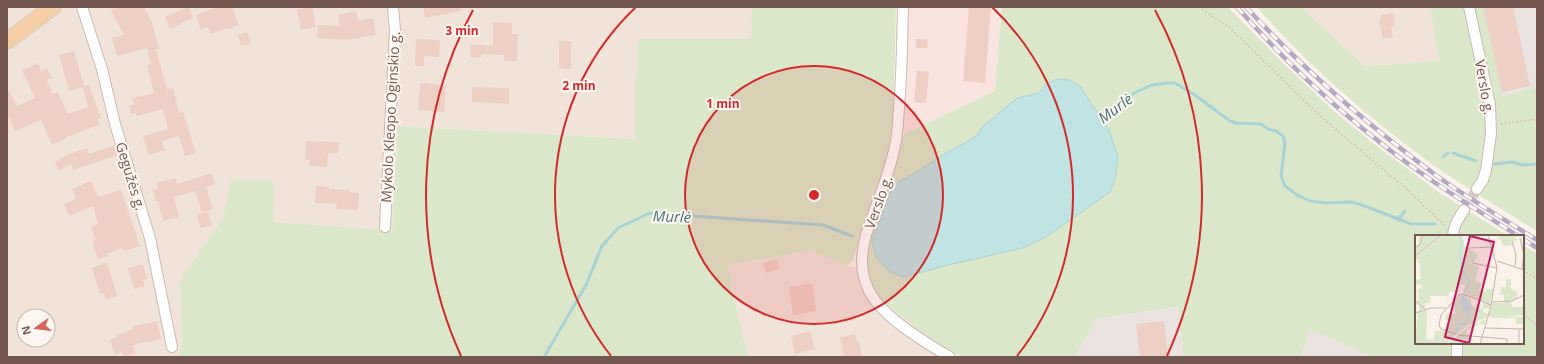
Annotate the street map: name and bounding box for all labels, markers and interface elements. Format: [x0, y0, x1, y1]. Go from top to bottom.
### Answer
text: 3 min [445, 22, 479, 39]
street label: Mykolo Kleopo Oginskio g. [376, 31, 404, 203]
street label: Verslo g. [1471, 58, 1499, 116]
text: 2 min [562, 77, 596, 94]
water label: Murlė [1094, 88, 1137, 128]
text: 1 min [706, 95, 740, 112]
street label: Gegužės g. [112, 140, 150, 212]
street label: Verslo g. [860, 173, 896, 231]
centre of rings [807, 188, 821, 202]
water label: Murlė [652, 205, 692, 227]
inset map [1415, 235, 1524, 344]
north arrow [16, 308, 56, 348]
text: N [17, 324, 34, 337]

